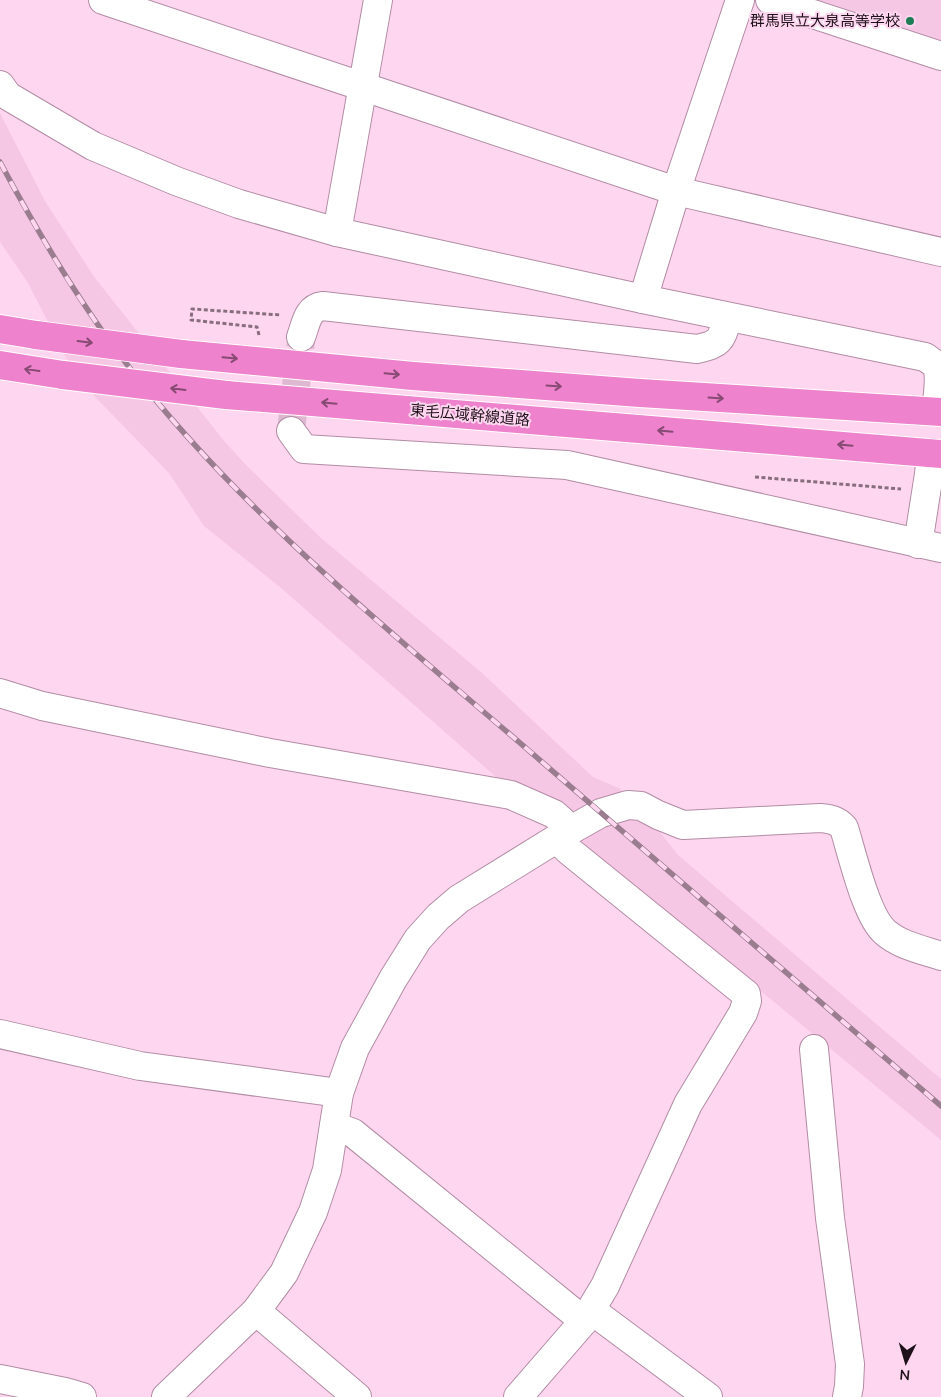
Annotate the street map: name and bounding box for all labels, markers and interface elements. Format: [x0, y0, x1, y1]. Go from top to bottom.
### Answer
place label: 群馬県立大泉高等学校 [750, 11, 900, 30]
marker: 群馬県立大泉高等学校 [904, 15, 916, 27]
one-way arrow [76, 337, 92, 347]
one-way arrow [222, 354, 238, 363]
one-way arrow [24, 365, 40, 375]
one-way arrow [383, 369, 399, 379]
one-way arrow [545, 382, 561, 391]
one-way arrow [170, 384, 186, 394]
one-way arrow [707, 393, 723, 402]
one-way arrow [321, 399, 337, 408]
street label: 東毛広域幹線道路 [409, 400, 531, 429]
one-way arrow [658, 426, 674, 435]
one-way arrow [837, 441, 853, 450]
north arrow [881, 1337, 931, 1387]
text: N [899, 1366, 911, 1384]

